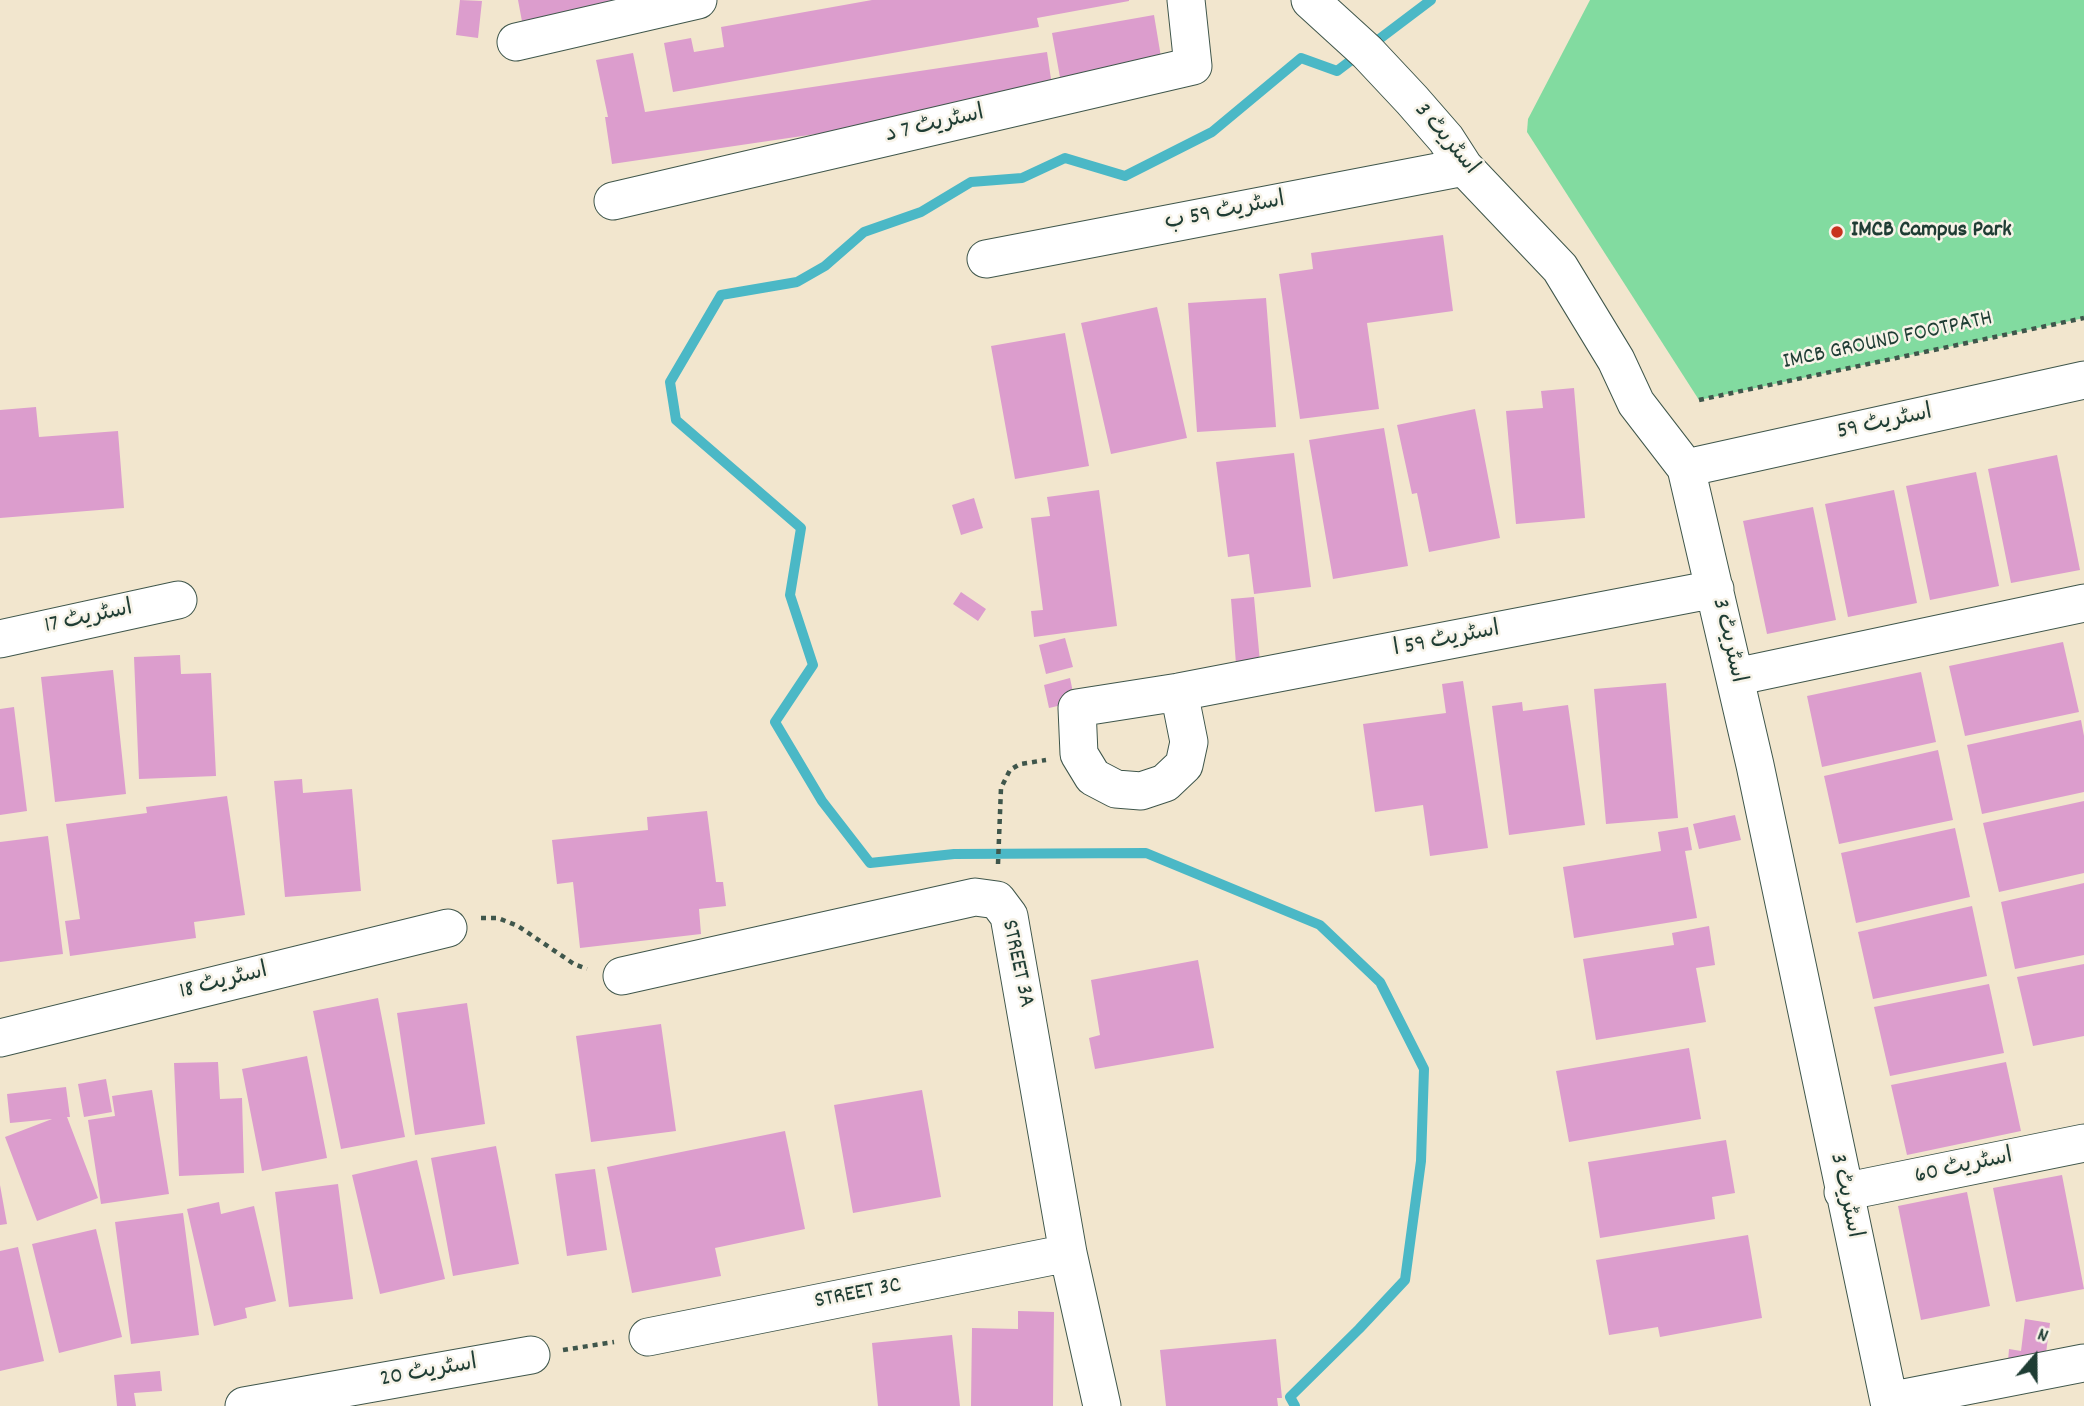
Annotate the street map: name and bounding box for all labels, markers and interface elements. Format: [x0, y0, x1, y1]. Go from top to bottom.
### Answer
street label: اسٹریٹ 3 [1407, 98, 1483, 182]
street label: اسٹریٹ 7 د [883, 101, 987, 151]
street label: اسٹریٹ 59 ب [1162, 188, 1288, 238]
place label: IMCB Campus Park [1851, 218, 2012, 246]
marker: IMCB Campus Park [1829, 224, 1845, 240]
street label: IMCB GROUND FOOTPATH [1781, 306, 1995, 378]
street label: اسٹریٹ 59 [1835, 400, 1935, 448]
street label: اسٹریٹ 17 [42, 596, 136, 642]
street label: اسٹریٹ 3 [1704, 596, 1750, 686]
street label: اسٹریٹ 59 ا [1392, 617, 1502, 665]
street label: STREET 3A [993, 918, 1039, 1010]
street label: اسٹریٹ 18 [177, 959, 271, 1007]
street label: اسٹریٹ 60 [1913, 1144, 2015, 1192]
street label: اسٹریٹ 3 [1822, 1151, 1866, 1241]
street label: STREET 3C [812, 1273, 904, 1317]
north arrow [2000, 1322, 2070, 1392]
text: N [2033, 1323, 2051, 1351]
street label: اسٹریٹ 20 [378, 1351, 480, 1395]

